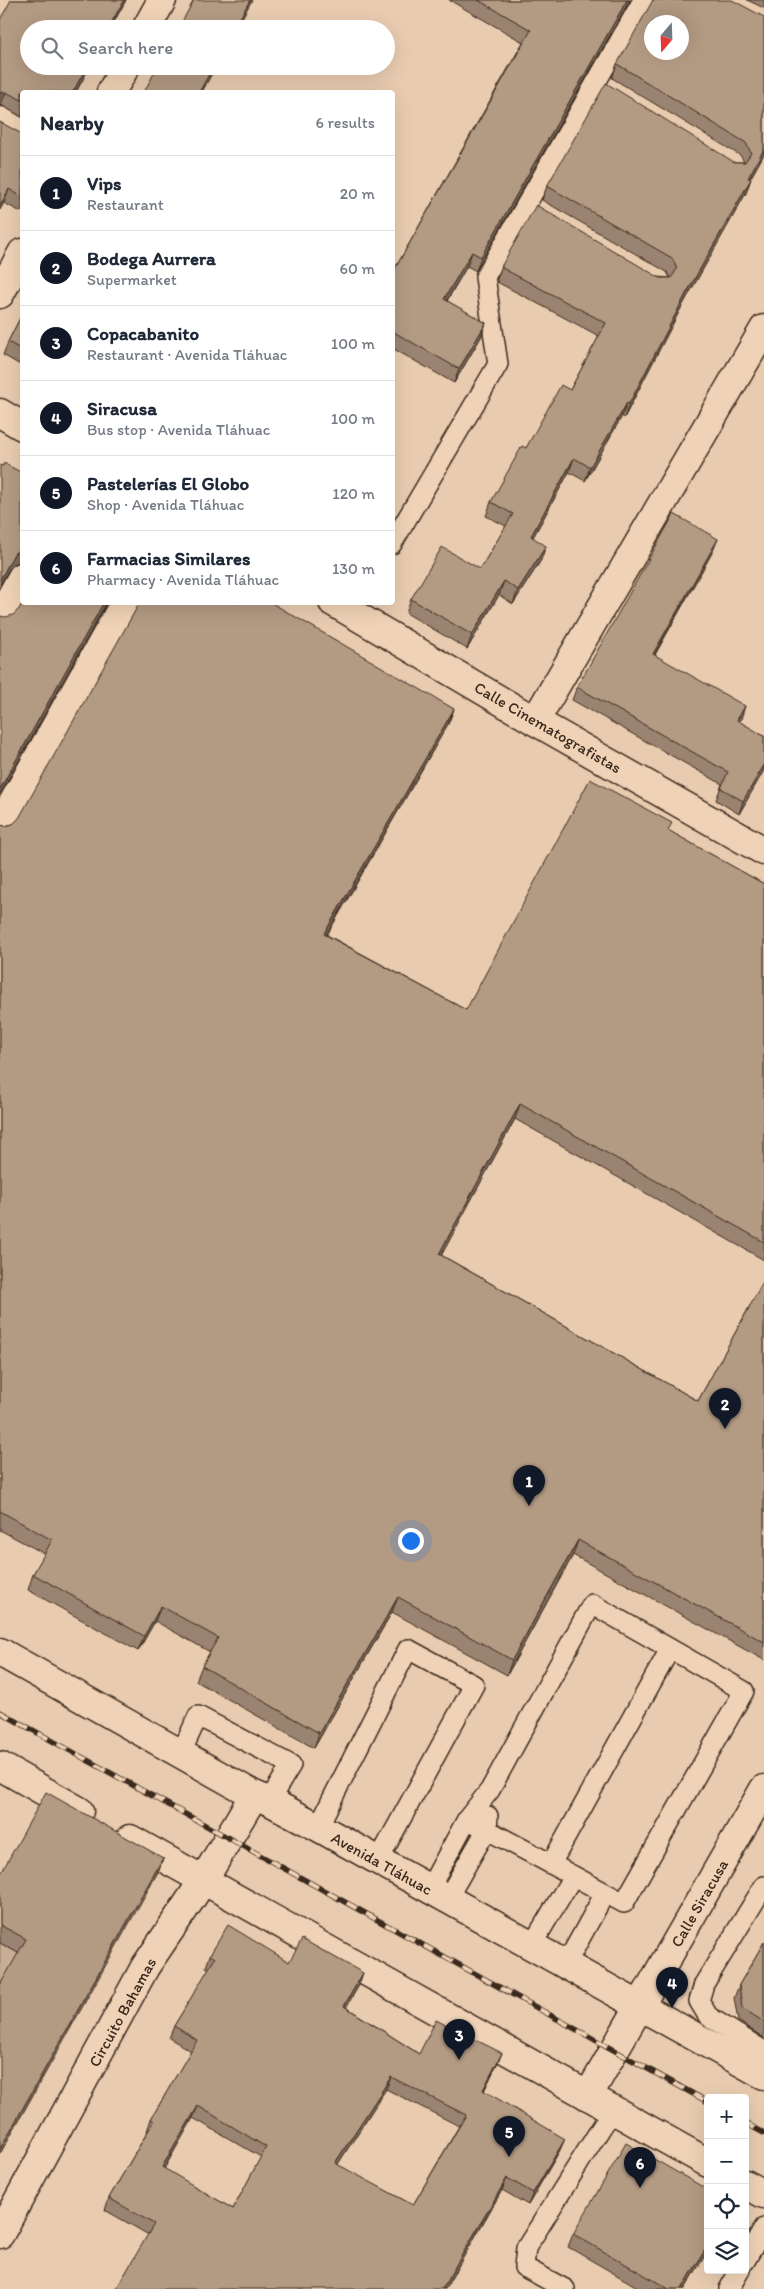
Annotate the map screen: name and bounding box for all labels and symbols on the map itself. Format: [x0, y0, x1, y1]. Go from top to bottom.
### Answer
north arrow [644, 15, 689, 60]
street label: Calle Cinematografistas [471, 678, 625, 777]
pin: 2 [709, 1388, 741, 1429]
pin: 1 [513, 1465, 545, 1506]
your location [398, 1528, 424, 1554]
street label: Avenida Tláhuac [328, 1828, 436, 1899]
street label: Calle Siracusa [667, 1855, 733, 1951]
street label: Circuito Bahamas [85, 1954, 160, 2070]
pin: 4 [656, 1967, 688, 2008]
pin: 3 [443, 2019, 475, 2060]
pin: 5 [493, 2116, 525, 2157]
pin: 6 [624, 2147, 656, 2188]

